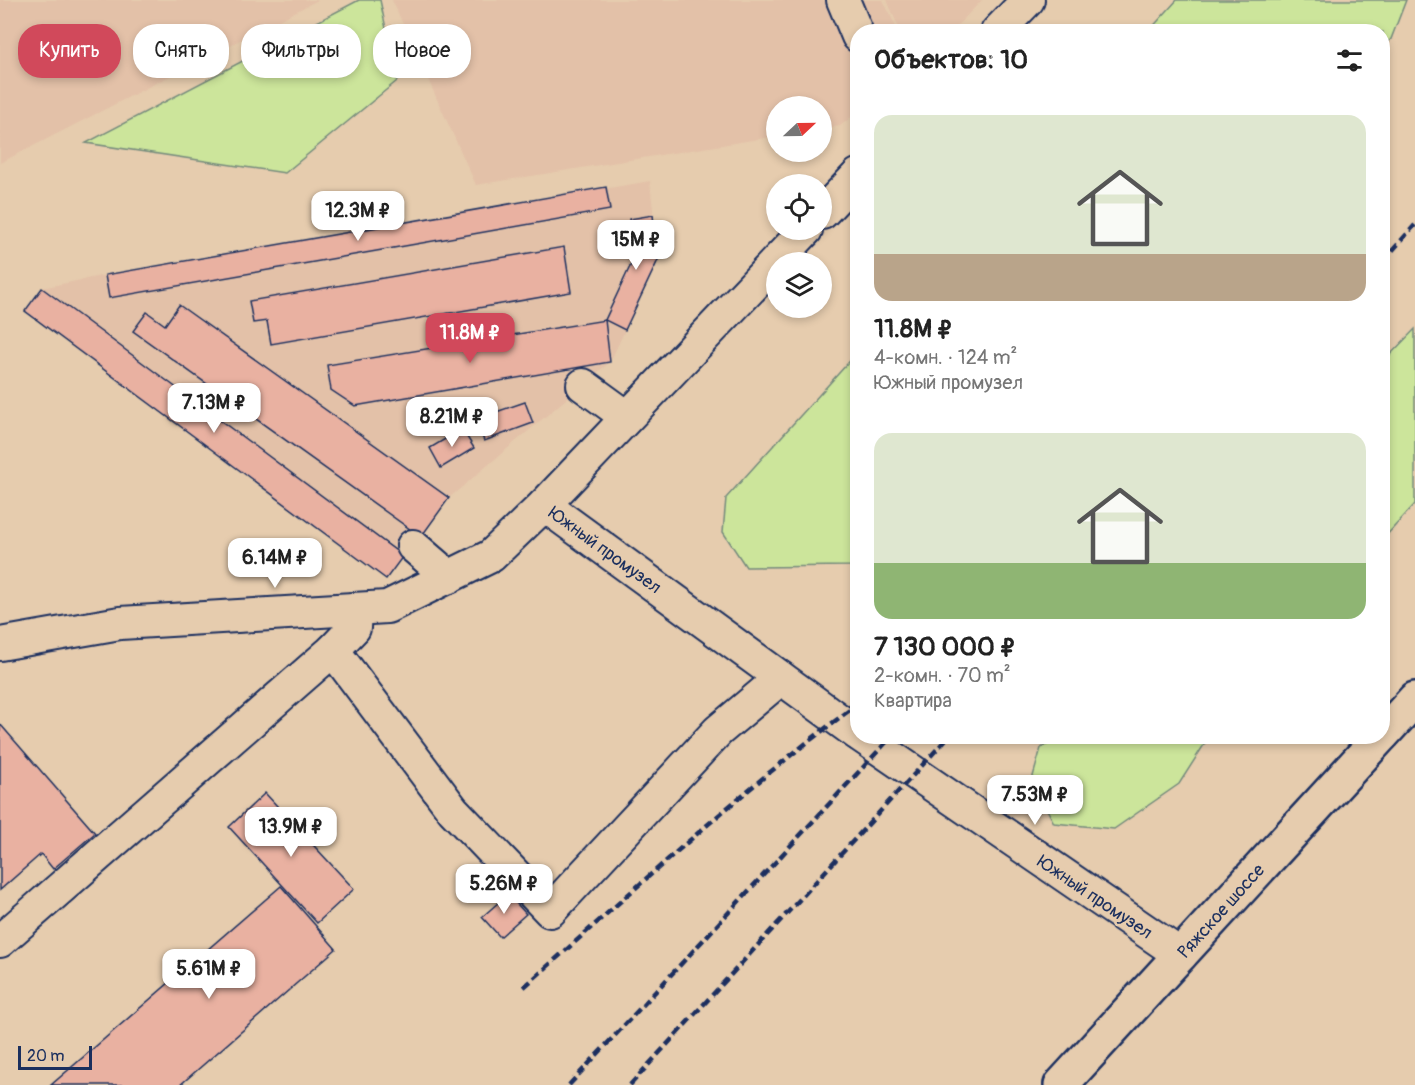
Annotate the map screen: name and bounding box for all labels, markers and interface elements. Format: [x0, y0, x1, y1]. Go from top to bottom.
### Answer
chip: Купить [18, 24, 121, 78]
chip: Снять [133, 24, 229, 78]
chip: Фильтры [241, 24, 361, 78]
chip: Новое [373, 24, 471, 78]
text: Объектов: 10 [874, 44, 1028, 76]
icon: filters [1333, 44, 1366, 77]
north arrow [766, 96, 832, 162]
map controls [766, 96, 832, 318]
icon: home [1066, 154, 1174, 262]
button: locate [766, 174, 832, 240]
pin: 12.3M ₽ [303, 191, 413, 242]
text: 12.3M ₽ [325, 198, 391, 223]
pin: 15M ₽ [594, 220, 678, 271]
text: 15M ₽ [611, 227, 661, 252]
button: layers [766, 252, 832, 318]
pin: 11.8M ₽ [415, 313, 525, 364]
text: 11.8M ₽ [874, 313, 953, 345]
text: 11.8M ₽ [440, 320, 500, 345]
text: 4-комн. · 124 m² [874, 345, 1017, 370]
text: Южный промузел [874, 370, 1023, 395]
pin: 7.13M ₽ [159, 383, 269, 434]
text: 7.13M ₽ [182, 390, 246, 415]
pin: 8.21M ₽ [397, 397, 507, 448]
text: 8.21M ₽ [420, 404, 484, 429]
icon: home [1066, 472, 1174, 580]
street label: Южный промузел [544, 502, 666, 599]
pin: 6.14M ₽ [220, 538, 330, 589]
text: 6.14M ₽ [242, 545, 308, 570]
text: 7 130 000 ₽ [874, 631, 1016, 663]
text: 2-комн. · 70 m² [874, 663, 1011, 688]
text: Квартира [874, 688, 952, 713]
pin: 7.53M ₽ [980, 775, 1090, 826]
text: 7.53M ₽ [1001, 782, 1069, 807]
pin: 13.9M ₽ [236, 807, 346, 858]
text: 13.9M ₽ [259, 814, 323, 839]
street label: Южный промузел [1033, 850, 1157, 944]
street label: Ряжское шоссе [1173, 859, 1270, 963]
pin: 5.26M ₽ [449, 864, 559, 915]
text: 5.26M ₽ [470, 871, 538, 896]
pin: 5.61M ₽ [154, 949, 264, 1000]
text: 5.61M ₽ [176, 956, 242, 981]
scale bar [18, 1043, 92, 1070]
text: 20 m [27, 1046, 65, 1066]

